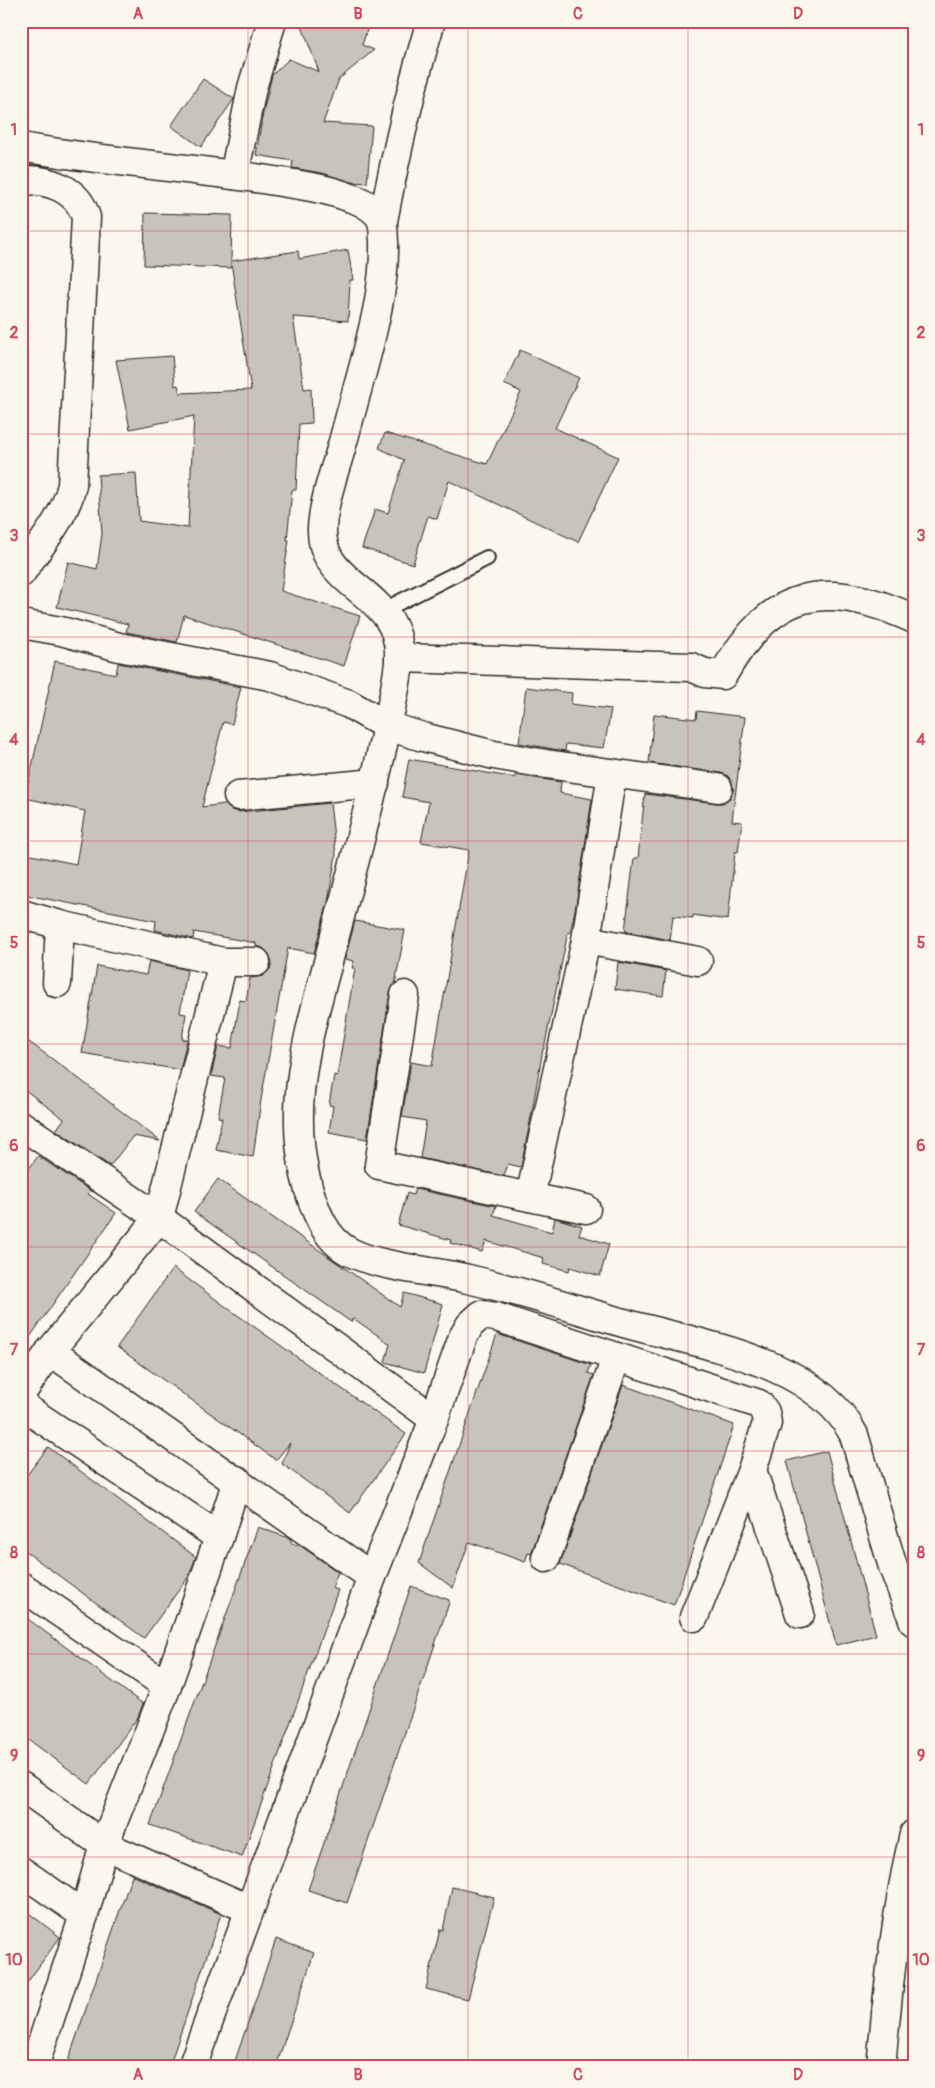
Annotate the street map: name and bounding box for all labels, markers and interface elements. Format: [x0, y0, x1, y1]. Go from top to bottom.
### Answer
text: A [133, 4, 144, 24]
text: B [353, 4, 363, 24]
text: C [573, 4, 583, 24]
text: D [793, 4, 803, 24]
text: 1 [11, 120, 17, 140]
text: 1 [918, 120, 924, 140]
text: 2 [10, 323, 19, 343]
text: 2 [917, 323, 926, 343]
text: 3 [10, 526, 19, 546]
text: 3 [917, 526, 926, 546]
text: 4 [9, 730, 19, 750]
text: 4 [916, 730, 926, 750]
text: 5 [10, 933, 19, 953]
text: 5 [917, 933, 926, 953]
text: 6 [9, 1136, 19, 1156]
text: 6 [916, 1136, 926, 1156]
text: 7 [10, 1340, 19, 1360]
text: 7 [917, 1340, 926, 1360]
text: 8 [10, 1543, 18, 1563]
text: 8 [917, 1543, 925, 1563]
text: 9 [10, 1746, 18, 1766]
text: 9 [917, 1746, 925, 1766]
text: 10 [5, 1950, 23, 1970]
text: 10 [912, 1950, 930, 1970]
text: A [133, 2065, 144, 2085]
text: B [353, 2065, 363, 2085]
text: C [573, 2065, 583, 2085]
text: D [793, 2065, 803, 2085]

